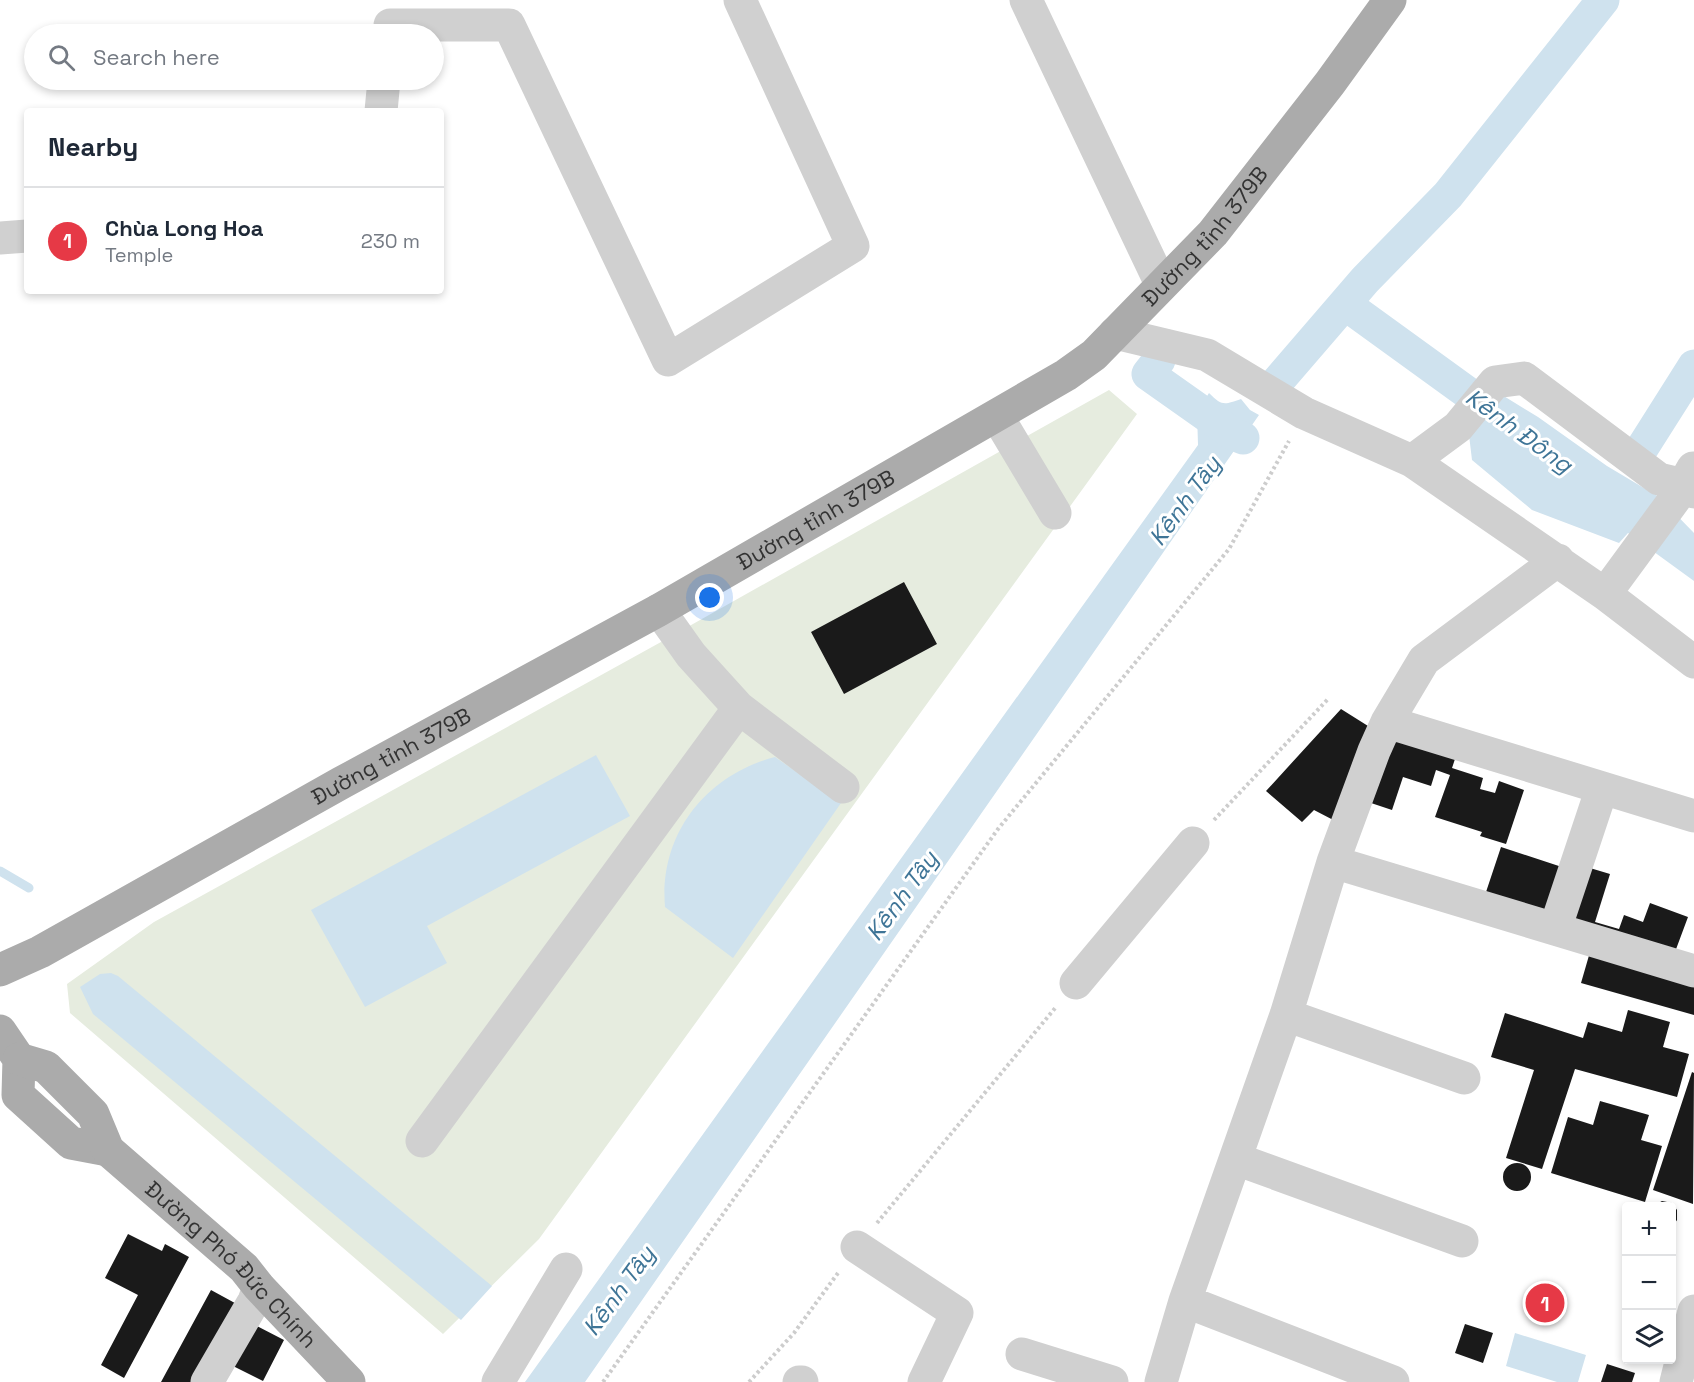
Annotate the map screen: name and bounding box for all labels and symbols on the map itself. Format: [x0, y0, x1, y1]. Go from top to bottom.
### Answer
street label: Đường tỉnh 379B [1135, 161, 1274, 312]
water label: Kênh Đông [1460, 381, 1580, 481]
water label: Kênh Tây [1142, 449, 1228, 552]
street label: Đường tỉnh 379B [732, 463, 900, 576]
your location [695, 583, 724, 612]
street label: Đường tỉnh 379B [306, 701, 476, 811]
water label: Kênh Tây [859, 844, 945, 947]
street label: Đường Phó Đức Chính [139, 1175, 323, 1354]
water label: Kênh Tây [576, 1239, 662, 1342]
pin: 1 [1526, 1280, 1564, 1326]

